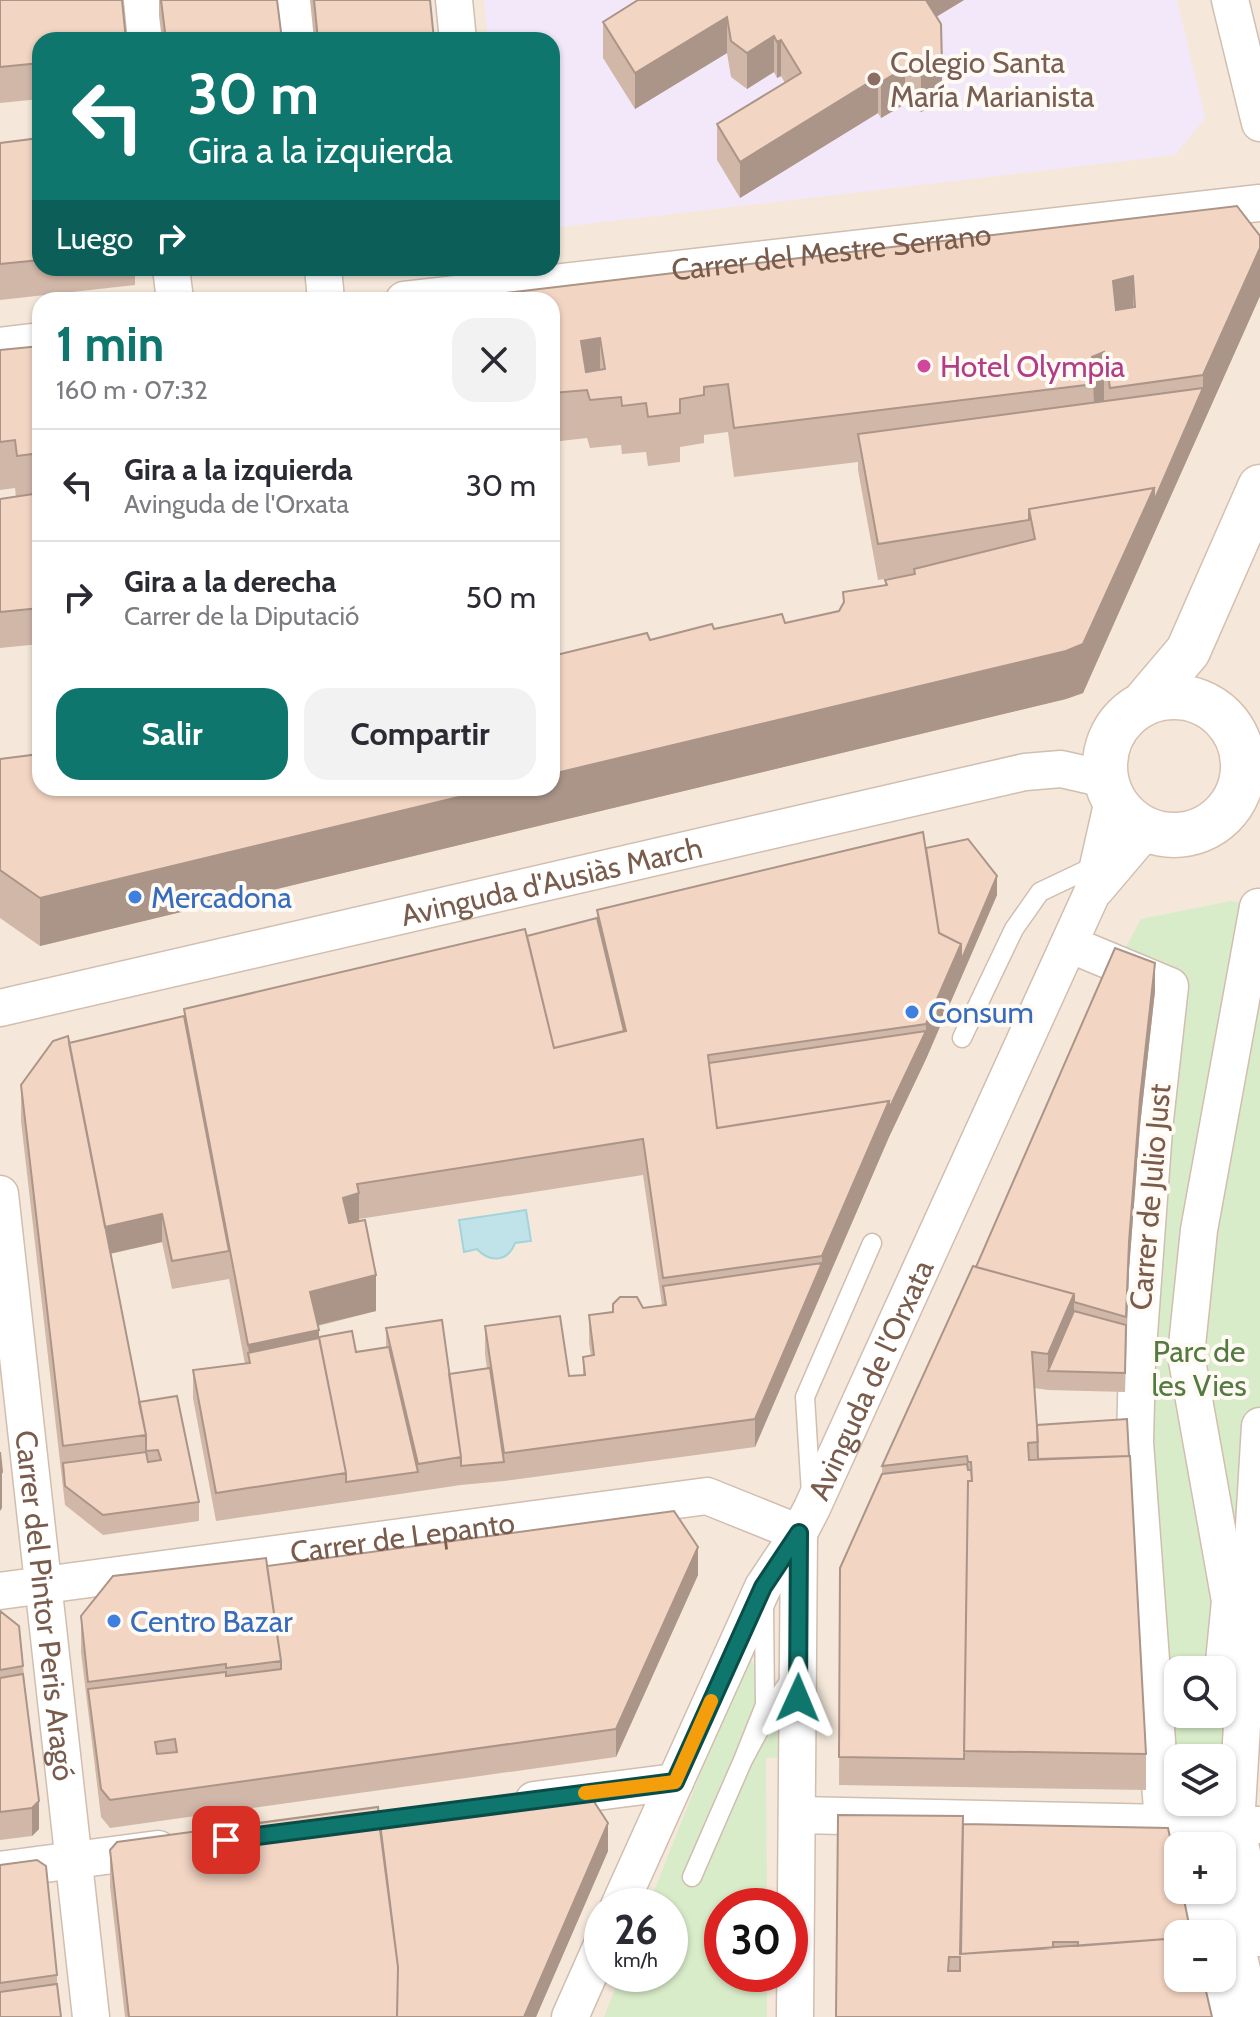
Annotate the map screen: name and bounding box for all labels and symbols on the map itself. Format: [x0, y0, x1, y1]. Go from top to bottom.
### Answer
place label: Colegio Santa María Marianista [890, 44, 1095, 115]
marker: Colegio Santa María Marianista [865, 70, 883, 88]
street label: Carrer del Mestre Serrano [669, 215, 993, 288]
place label: Hotel Olympia [940, 348, 1126, 385]
marker: Hotel Olympia [915, 357, 933, 375]
street label: Avinguda d'Ausiàs March [397, 828, 706, 934]
place label: Mercadona [151, 879, 292, 916]
marker: Mercadona [126, 888, 144, 906]
place label: Consum [928, 994, 1034, 1031]
marker: Consum [903, 1003, 921, 1021]
street label: Carrer de Julio Just [1122, 1082, 1178, 1312]
street label: Avinguda de l'Orxata [800, 1253, 941, 1506]
park label: Parc de les Vies [1151, 1333, 1247, 1404]
street label: Carrer del Pintor Peris Aragó [8, 1428, 83, 1783]
street label: Carrer de Lepanto [288, 1504, 517, 1570]
place label: Centro Bazar [130, 1603, 293, 1640]
marker: Centro Bazar [105, 1612, 123, 1630]
position arrow [756, 1656, 840, 1740]
pin [192, 1806, 260, 1874]
speed limit sign: 30 [704, 1888, 808, 1992]

